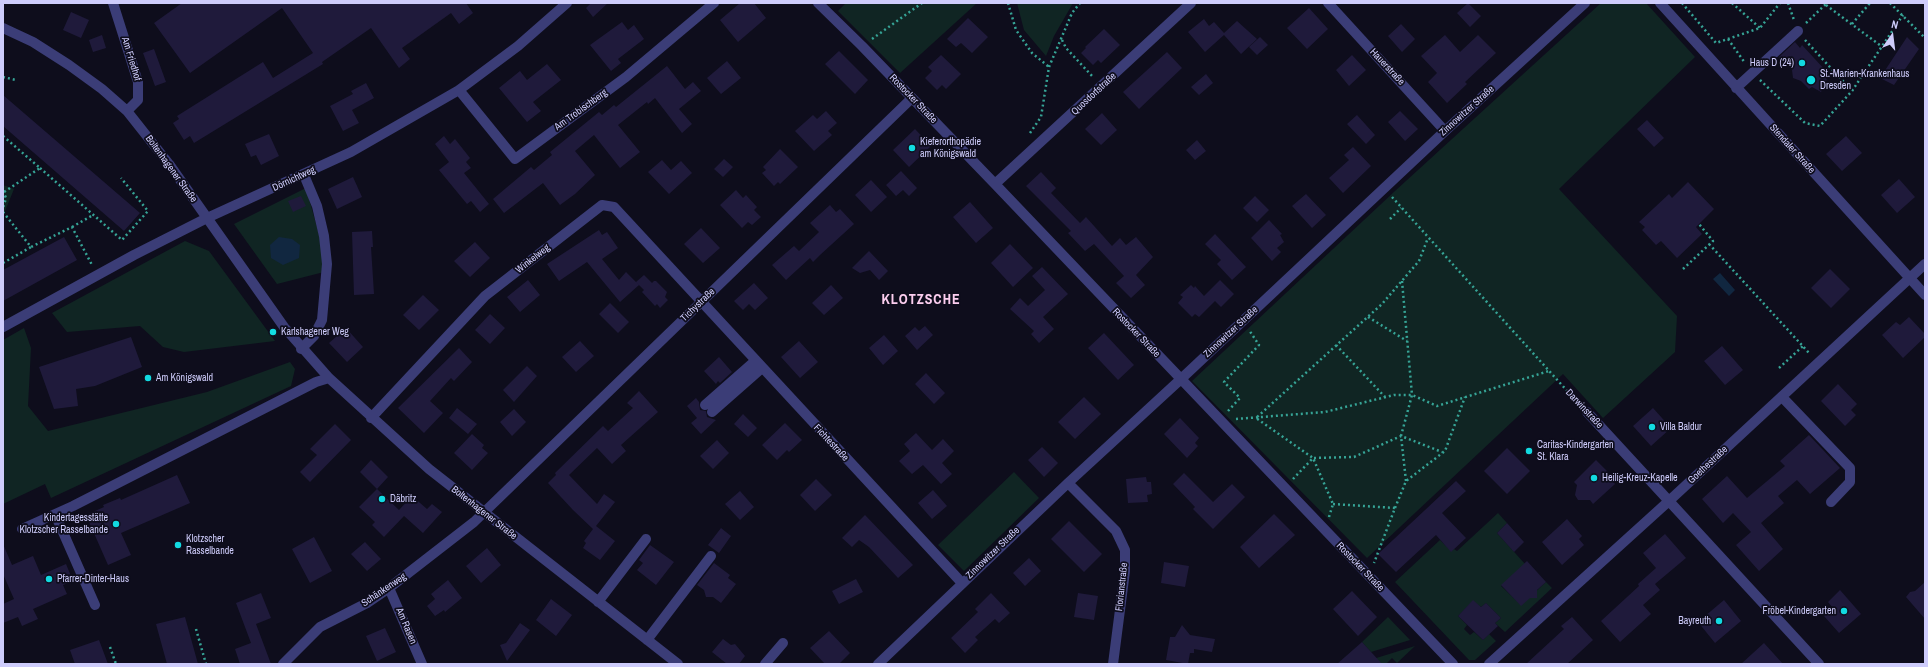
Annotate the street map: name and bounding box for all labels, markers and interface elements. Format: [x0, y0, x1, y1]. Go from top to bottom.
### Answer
north arrow [1872, 16, 1912, 56]
text: N [1890, 17, 1900, 32]
street label: Am Friedhof [119, 36, 143, 82]
street label: Hauerstraße [1367, 46, 1407, 88]
place label: Haus D (24) [1750, 57, 1794, 69]
marker: Haus D (24) [1797, 58, 1807, 68]
place label: St.-Marien-Krankenhaus Dresden [1820, 68, 1909, 92]
street label: Quosdorfstraße [1069, 70, 1119, 118]
street label: Rostocker Straße [887, 72, 939, 126]
marker: St.-Marien-Krankenhaus Dresden [1805, 74, 1817, 86]
street label: Zinnowitzer Straße [1437, 83, 1497, 139]
street label: Am Trobischberg [552, 87, 610, 133]
street label: Stendaler Straße [1767, 122, 1817, 176]
street label: Boltenhagener Straße [143, 133, 199, 205]
place label: Kieferorthopädie am Königswald [920, 136, 981, 160]
marker: Kieferorthopädie am Königswald [907, 143, 917, 153]
street label: Dörnichtweg [271, 164, 317, 194]
street label: Winkelweg [514, 242, 552, 276]
street label: Tichystraße [678, 286, 718, 324]
district label: KLOTZSCHE [881, 292, 961, 308]
street label: Zinnowitzer Straße [1201, 304, 1261, 360]
street label: Rostocker Straße [1110, 306, 1162, 360]
place label: Karlshagener Weg [281, 326, 349, 338]
marker: Karlshagener Weg [268, 327, 278, 337]
place label: Am Königswald [156, 372, 213, 384]
marker: Am Königswald [143, 373, 153, 383]
street label: Darwinstraße [1563, 387, 1605, 431]
place label: Villa Baldur [1660, 421, 1702, 433]
street label: Fichtestraße [811, 422, 851, 464]
marker: Villa Baldur [1647, 422, 1657, 432]
place label: Caritas-Kindergarten St. Klara [1537, 439, 1614, 462]
street label: Goethestraße [1686, 444, 1730, 486]
marker: Caritas-Kindergarten St. Klara [1524, 446, 1534, 456]
place label: Heilig-Kreuz-Kapelle [1602, 472, 1678, 484]
marker: Heilig-Kreuz-Kapelle [1589, 473, 1599, 483]
street label: Boltenhagener Straße [449, 484, 519, 542]
place label: Däbritz [390, 493, 416, 505]
marker: Däbritz [377, 494, 387, 504]
place label: Kindertagesstätte Klotzscher Rasselbande [20, 512, 108, 536]
marker: Kindertagesstätte Klotzscher Rasselbande [111, 519, 121, 529]
street label: Zinnowitzer Straße [964, 524, 1022, 582]
place label: Klotzscher Rasselbande [186, 533, 234, 556]
marker: Klotzscher Rasselbande [173, 540, 183, 550]
street label: Rostocker Straße [1334, 540, 1386, 594]
street label: Florianstraße [1113, 562, 1131, 612]
street label: Schänkenweg [359, 571, 409, 609]
place label: Pfarrer-Dinter-Haus [57, 573, 129, 585]
marker: Pfarrer-Dinter-Haus [44, 574, 54, 584]
place label: Fröbel-Kindergarten [1763, 605, 1836, 617]
street label: Am Rasen [393, 606, 419, 646]
marker: Fröbel-Kindergarten [1839, 606, 1849, 616]
place label: Bayreuth [1678, 615, 1711, 627]
marker: Bayreuth [1714, 616, 1724, 626]

